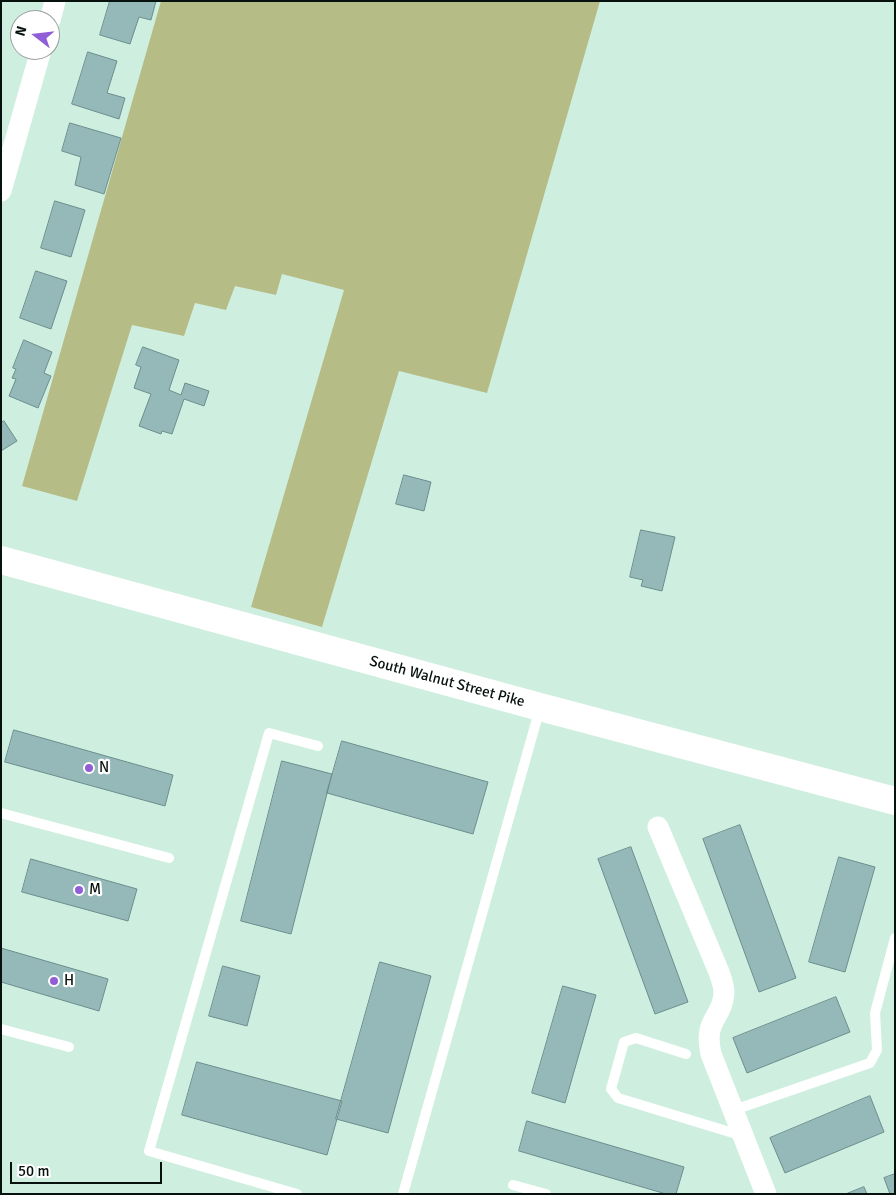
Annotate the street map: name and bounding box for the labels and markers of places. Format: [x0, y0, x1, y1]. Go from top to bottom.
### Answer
place label: N [99, 759, 109, 777]
marker: N [83, 762, 95, 774]
place label: M [89, 881, 101, 899]
marker: M [73, 884, 85, 896]
place label: H [64, 972, 74, 990]
marker: H [48, 975, 60, 987]

